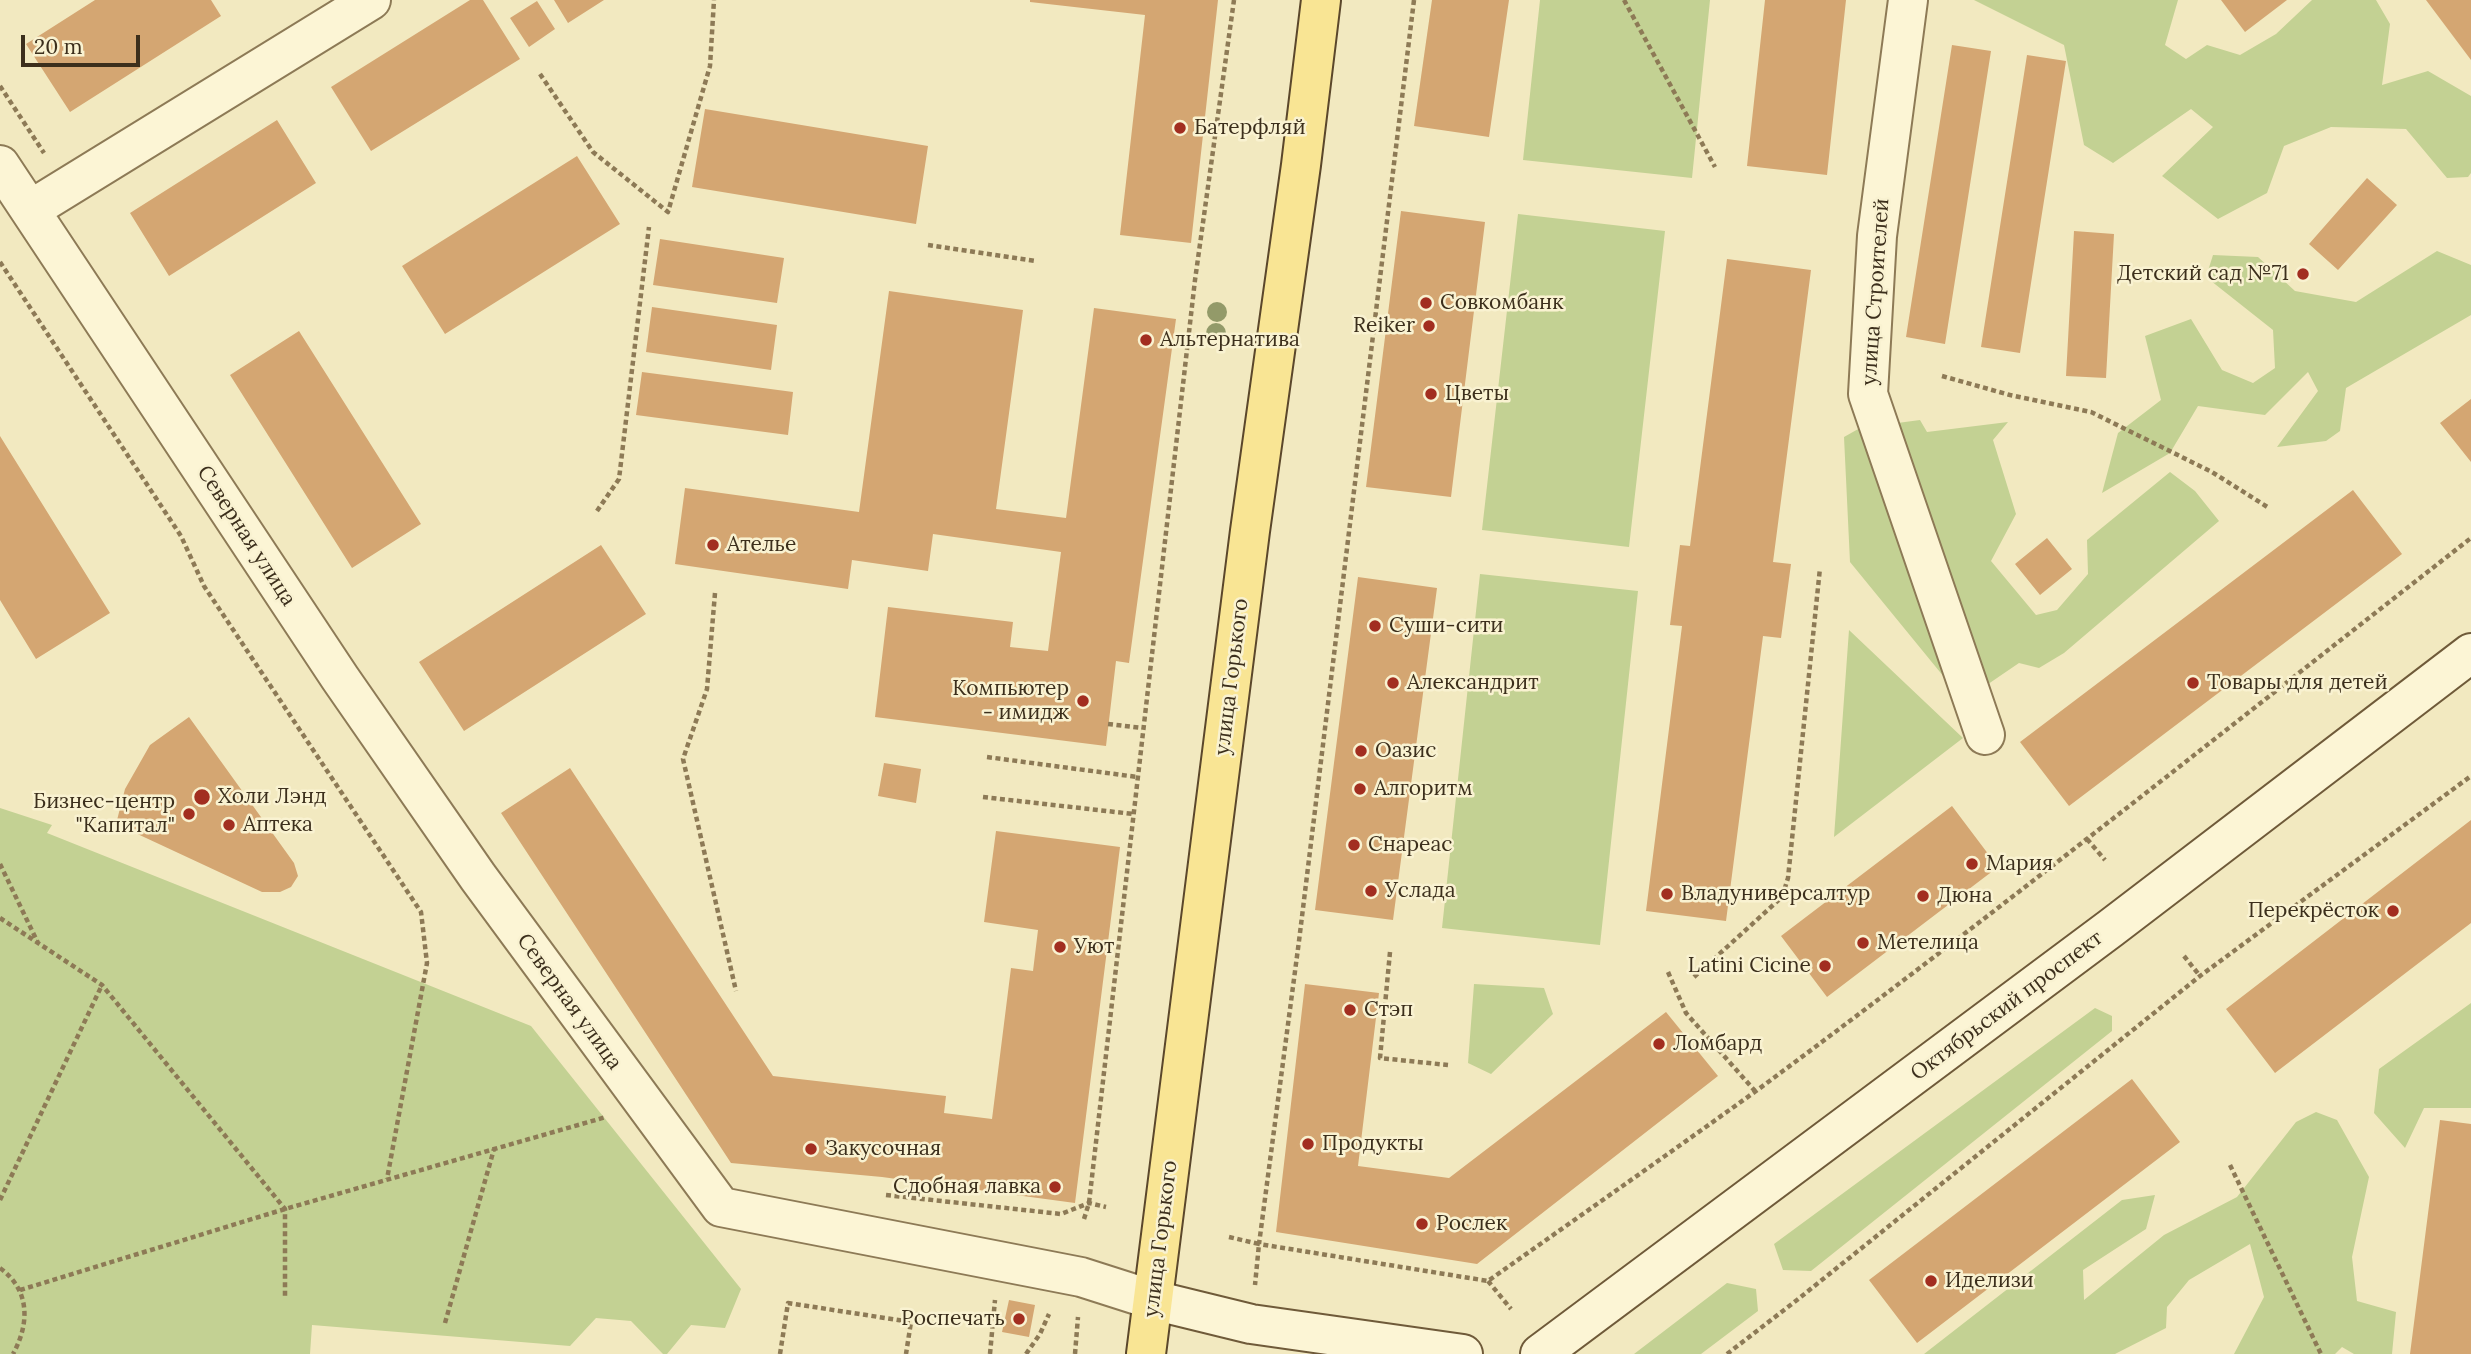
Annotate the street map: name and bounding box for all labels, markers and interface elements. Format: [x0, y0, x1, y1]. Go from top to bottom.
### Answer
scale bar [24, 21, 144, 65]
text: 20 m [34, 33, 83, 60]
place label: Батерфляй [1194, 115, 1306, 141]
marker: Батерфляй [1172, 120, 1188, 136]
street label: улица Строителей [1857, 197, 1895, 387]
place label: Детский сад №71 [2117, 261, 2289, 287]
marker: Детский сад №71 [2295, 266, 2311, 282]
place label: Совкомбанк [1440, 290, 1563, 316]
marker: Совкомбанк [1418, 295, 1434, 311]
place label: Reiker [1353, 313, 1415, 339]
marker: Reiker [1421, 318, 1437, 334]
place label: Альтернатива [1160, 327, 1300, 353]
marker: Альтернатива [1138, 332, 1154, 348]
place label: Цветы [1445, 381, 1509, 407]
marker: Цветы [1423, 386, 1439, 402]
street label: Северная улица [191, 461, 301, 611]
place label: Ателье [727, 532, 796, 558]
marker: Ателье [705, 537, 721, 553]
street label: улица Горького [1210, 597, 1254, 757]
place label: Суши-сити [1389, 613, 1504, 639]
marker: Суши-сити [1367, 618, 1383, 634]
place label: Александрит [1407, 670, 1539, 696]
place label: Товары для детей [2207, 670, 2388, 696]
marker: Александрит [1385, 675, 1401, 691]
marker: Товары для детей [2185, 675, 2201, 691]
place label: Компьютер - имидж [952, 676, 1069, 726]
marker: Компьютер - имидж [1075, 693, 1091, 709]
place label: Оазис [1375, 738, 1436, 764]
marker: Оазис [1353, 743, 1369, 759]
place label: Алгоритм [1374, 776, 1473, 802]
marker: Алгоритм [1352, 781, 1368, 797]
place label: Холи Лэнд [218, 784, 326, 810]
marker: Холи Лэнд [192, 787, 212, 807]
place label: Бизнес-центр "Капитал" [33, 789, 175, 839]
marker: Бизнес-центр "Капитал" [181, 806, 197, 822]
place label: Аптека [243, 812, 313, 838]
marker: Аптека [221, 817, 237, 833]
place label: Снареас [1368, 832, 1452, 858]
marker: Снареас [1346, 837, 1362, 853]
place label: Мария [1986, 851, 2053, 877]
marker: Мария [1964, 856, 1980, 872]
place label: Услада [1385, 878, 1455, 904]
place label: Владуниверсалтур [1681, 881, 1870, 907]
marker: Услада [1363, 883, 1379, 899]
place label: Дюна [1937, 883, 1993, 909]
marker: Владуниверсалтур [1659, 886, 1675, 902]
marker: Дюна [1915, 888, 1931, 904]
place label: Перекрёсток [2248, 898, 2379, 924]
marker: Перекрёсток [2385, 903, 2401, 919]
street label: Октябрьский проспект [1906, 926, 2108, 1086]
street label: Северная улица [511, 929, 627, 1075]
place label: Метелица [1877, 930, 1979, 956]
place label: Уют [1074, 934, 1114, 960]
marker: Метелица [1855, 935, 1871, 951]
marker: Уют [1052, 939, 1068, 955]
place label: Latini Cicine [1688, 953, 1811, 979]
marker: Latini Cicine [1817, 958, 1833, 974]
place label: Стэп [1364, 997, 1413, 1023]
marker: Стэп [1342, 1002, 1358, 1018]
place label: Ломбард [1673, 1031, 1762, 1057]
marker: Ломбард [1651, 1036, 1667, 1052]
place label: Продукты [1322, 1131, 1424, 1157]
place label: Закусочная [825, 1136, 941, 1162]
marker: Продукты [1300, 1136, 1316, 1152]
marker: Закусочная [803, 1141, 819, 1157]
street label: улица Горького [1139, 1159, 1183, 1319]
place label: Сдобная лавка [893, 1174, 1041, 1200]
marker: Сдобная лавка [1047, 1179, 1063, 1195]
place label: Рослек [1436, 1211, 1507, 1237]
marker: Рослек [1414, 1216, 1430, 1232]
place label: Иделизи [1945, 1268, 2034, 1294]
marker: Иделизи [1923, 1273, 1939, 1289]
place label: Роспечать [901, 1306, 1005, 1332]
marker: Роспечать [1011, 1311, 1027, 1327]

